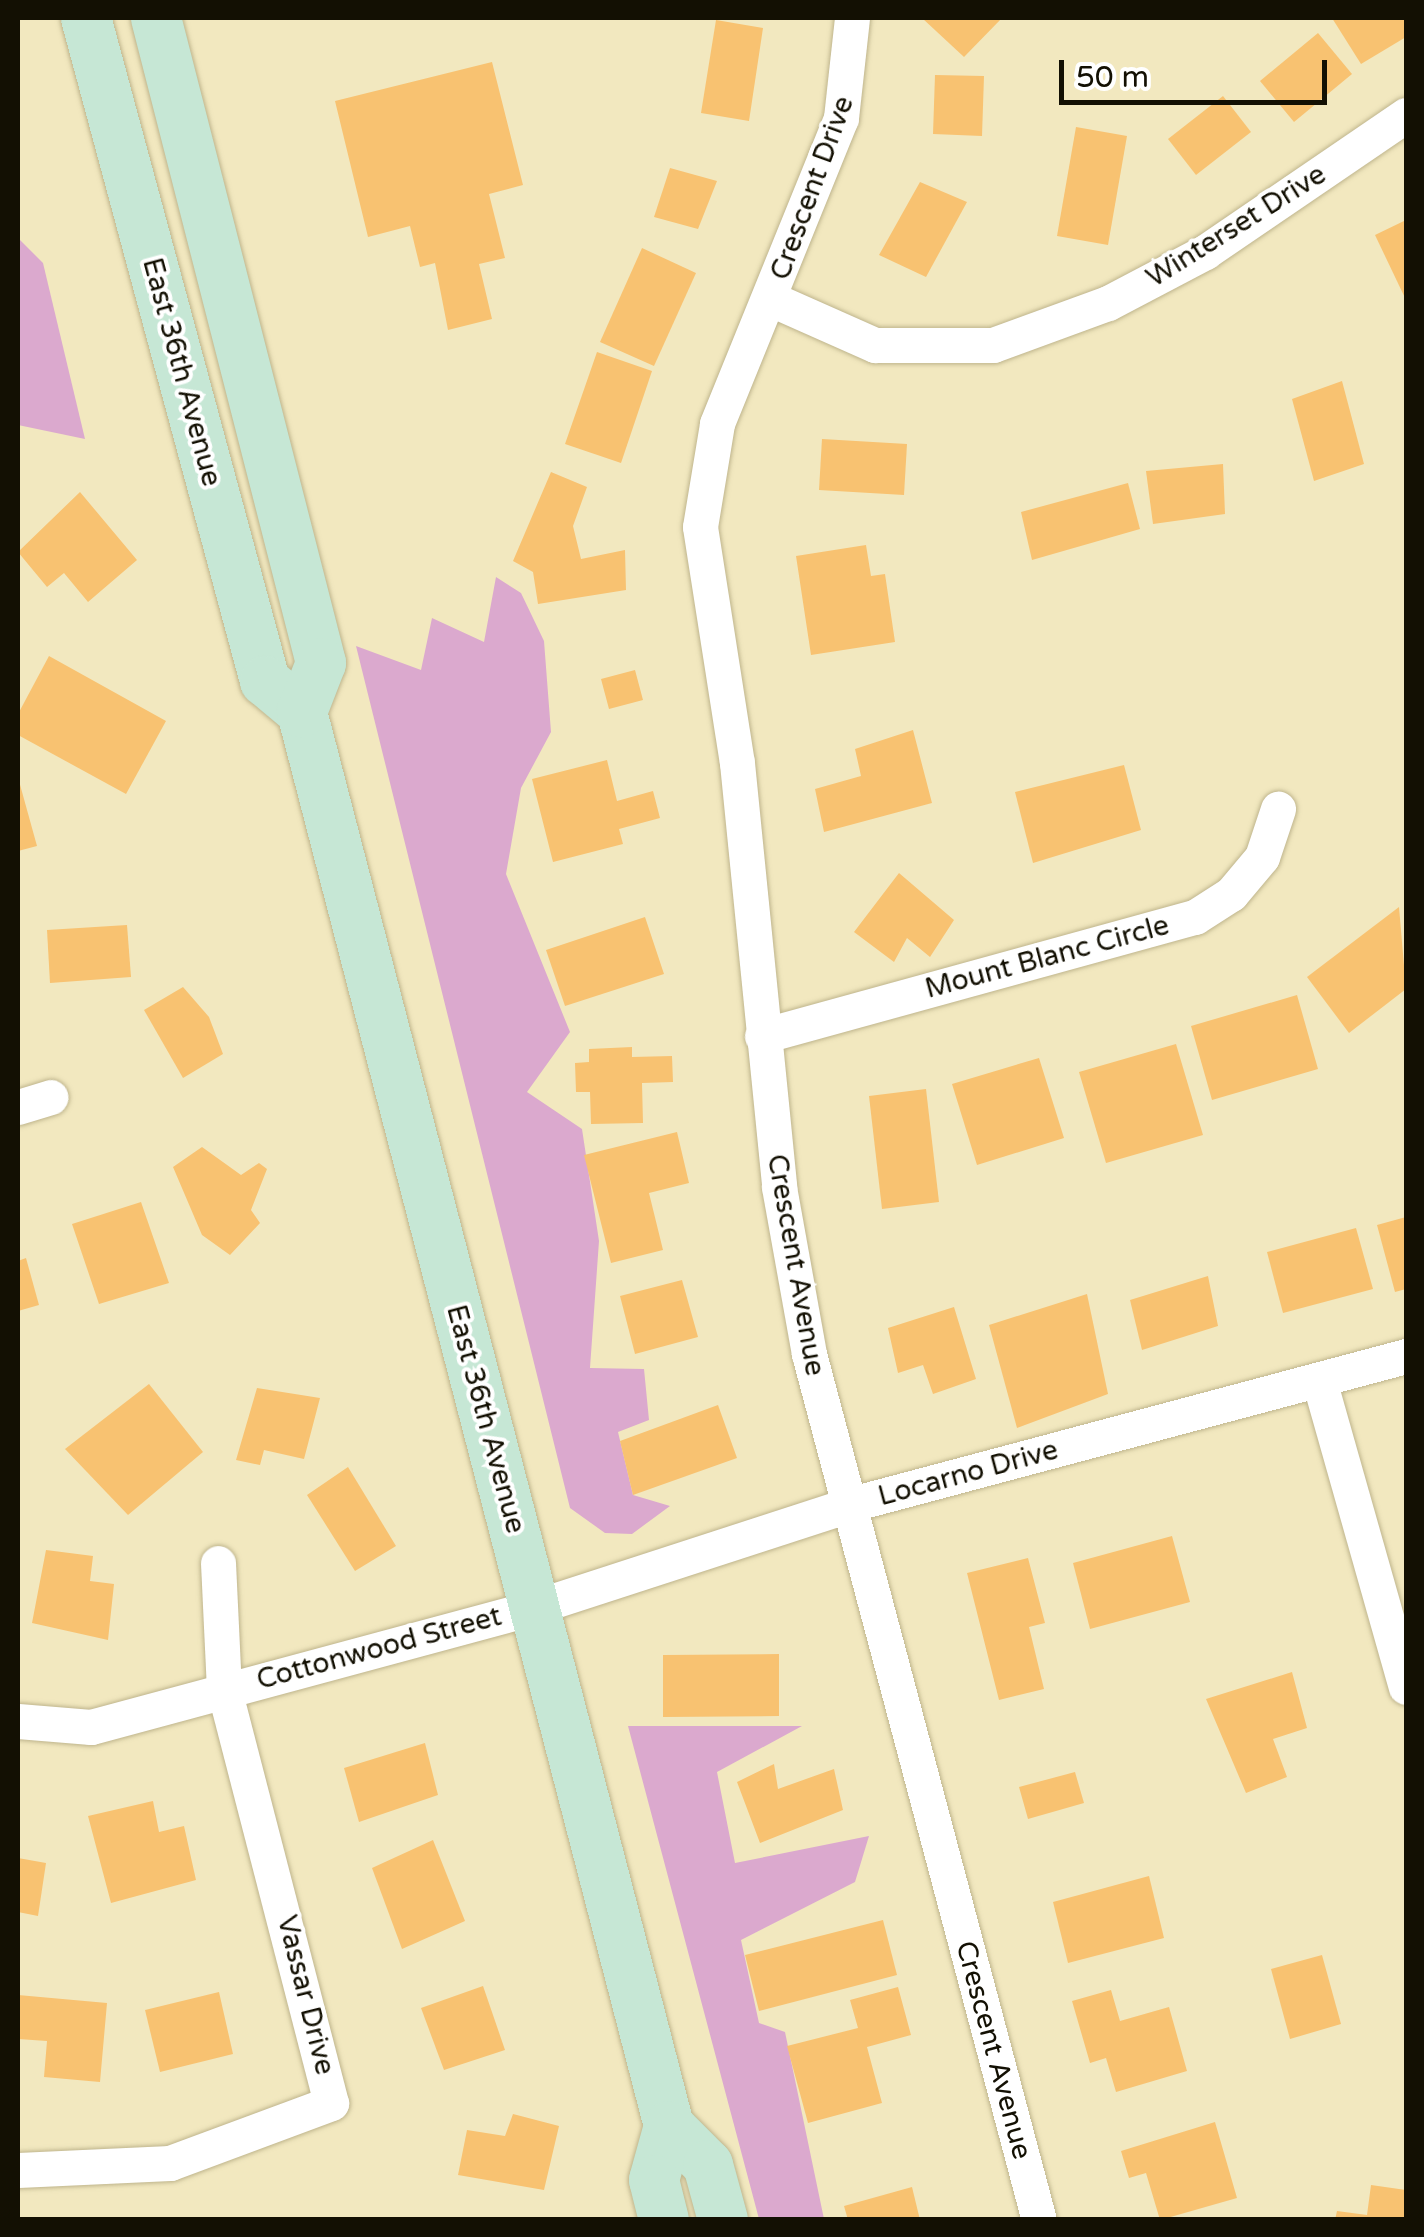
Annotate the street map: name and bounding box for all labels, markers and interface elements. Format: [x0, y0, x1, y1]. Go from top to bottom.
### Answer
scale bar [1064, 40, 1332, 102]
text: 50 m [1076, 59, 1149, 96]
street label: Crescent Drive [763, 91, 861, 285]
street label: Winterset Drive [1140, 157, 1332, 295]
street label: East 36th Avenue [135, 254, 229, 490]
street label: Mount Blanc Circle [921, 908, 1173, 1006]
street label: Crescent Avenue [760, 1152, 832, 1378]
street label: East 36th Avenue [439, 1301, 533, 1537]
street label: Locarno Drive [874, 1433, 1062, 1513]
street label: Cottonwood Street [253, 1599, 505, 1697]
street label: Vassar Drive [270, 1912, 342, 2078]
street label: Crescent Avenue [949, 1937, 1039, 2163]

